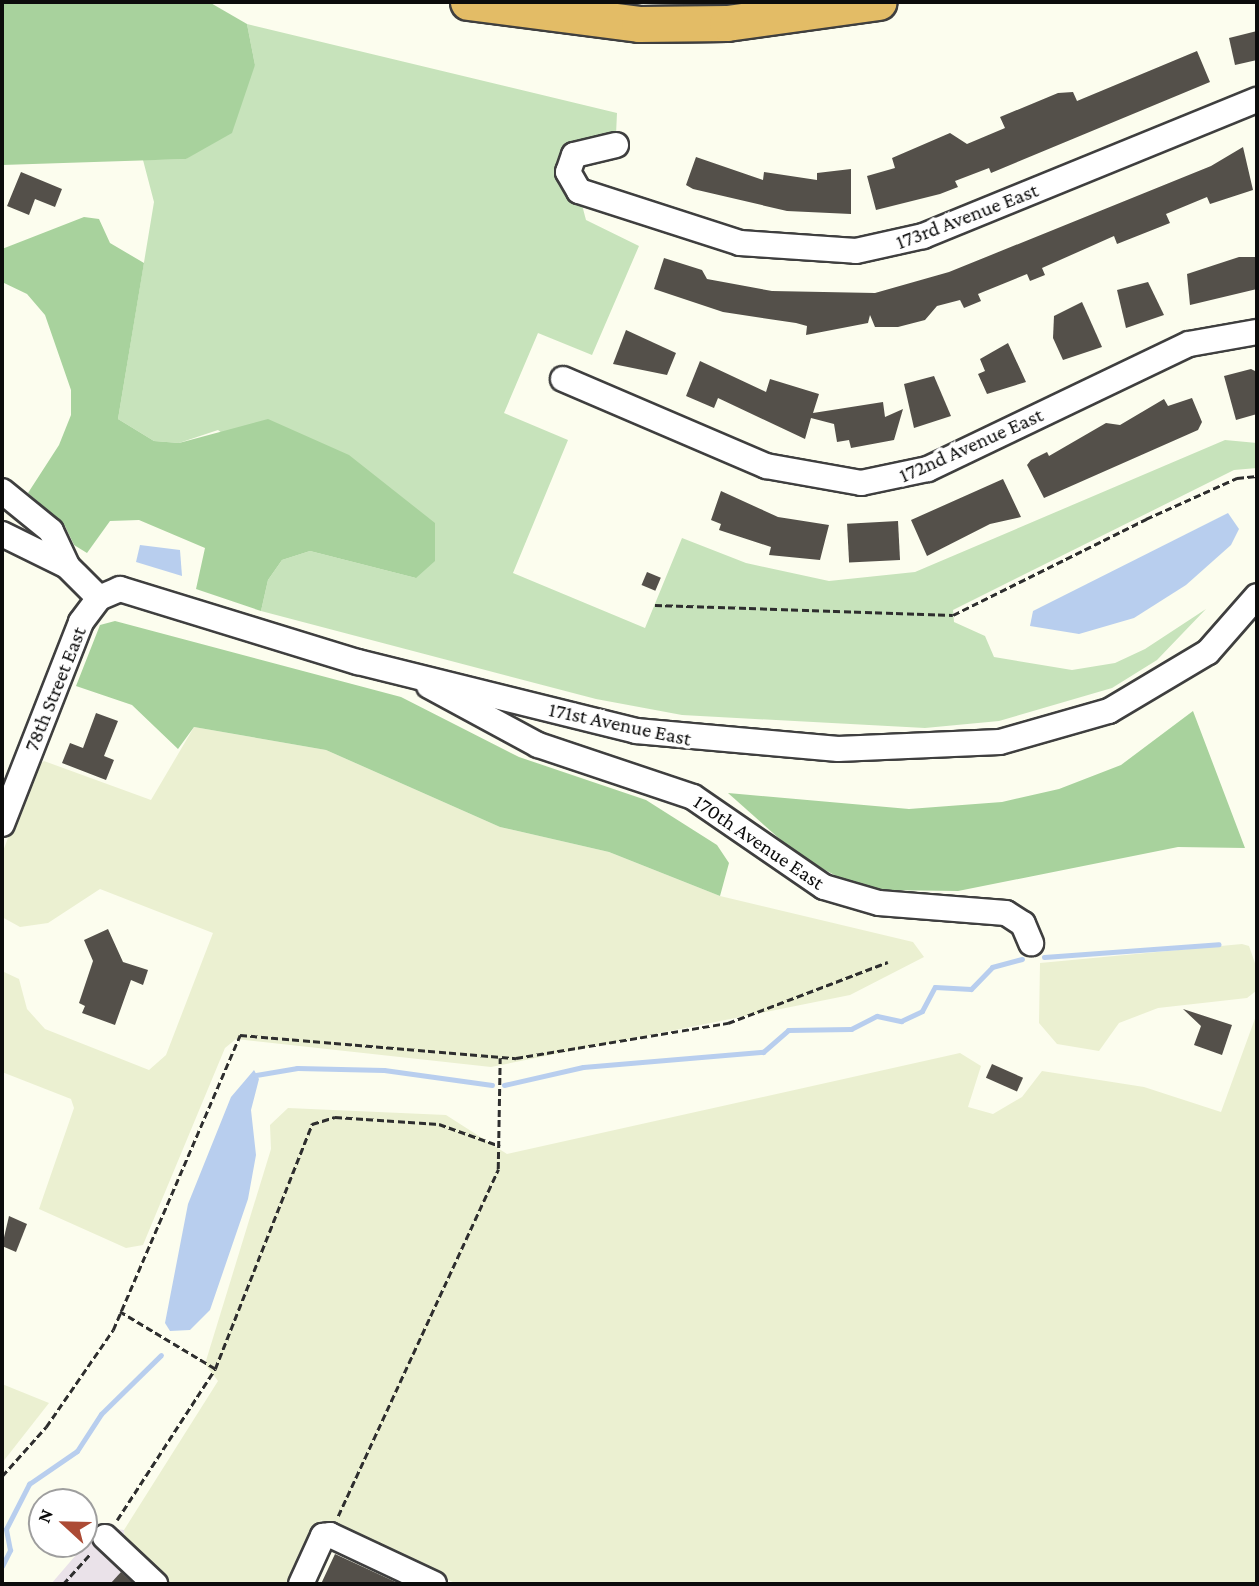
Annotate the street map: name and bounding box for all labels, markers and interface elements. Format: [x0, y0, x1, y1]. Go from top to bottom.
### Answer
street label: 173rd Avenue East [892, 177, 1042, 255]
street label: 172nd Avenue East [895, 402, 1047, 488]
street label: 78th Street East [19, 623, 91, 755]
street label: 171st Avenue East [547, 697, 693, 751]
street label: 170th Avenue East [689, 789, 829, 895]
north arrow [28, 1488, 98, 1558]
text: N [33, 1506, 57, 1526]

